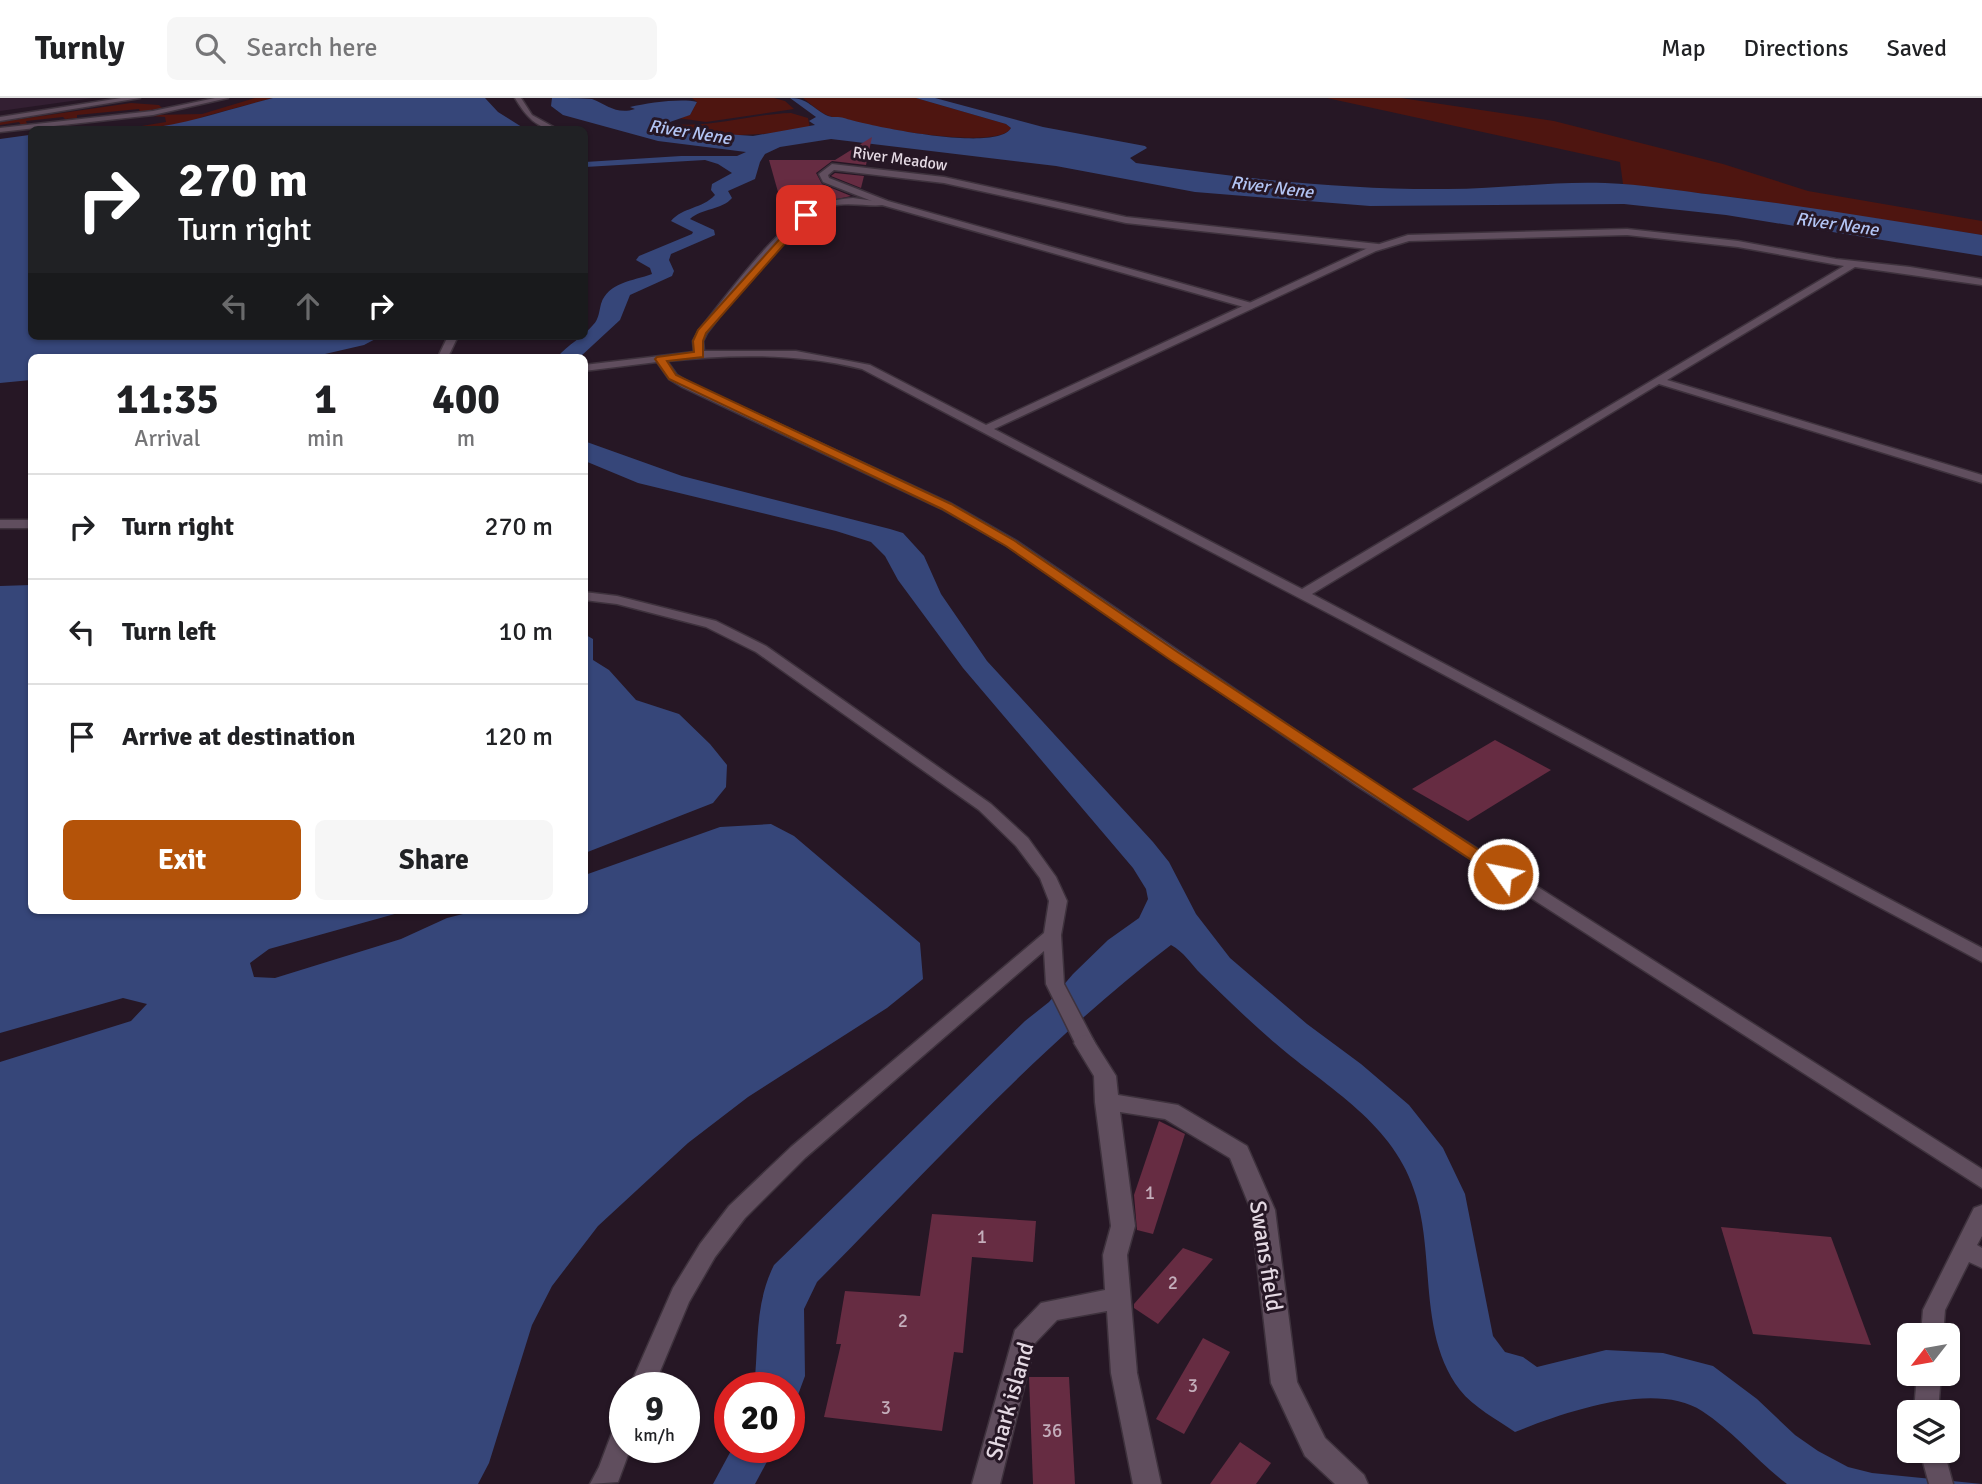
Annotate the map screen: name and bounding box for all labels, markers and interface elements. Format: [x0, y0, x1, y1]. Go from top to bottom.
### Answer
search box [167, 17, 657, 80]
text: Turnly [35, 28, 125, 69]
icon: search [191, 29, 229, 67]
text: Search here [247, 32, 378, 64]
text: Map [1661, 33, 1706, 63]
text: Directions [1744, 33, 1849, 63]
text: Saved [1887, 33, 1947, 63]
water label: River Nene [647, 115, 734, 150]
street label: River Meadow [851, 142, 949, 176]
text: 270 m [178, 150, 308, 210]
icon: right [63, 154, 154, 245]
water label: River Nene [1229, 171, 1316, 203]
pin [776, 185, 836, 245]
icon: arrive [787, 196, 825, 234]
water label: River Nene [1794, 207, 1881, 241]
text: Turn right [178, 210, 311, 249]
icon: left [216, 287, 254, 325]
icon: ahead [289, 287, 327, 325]
icon: right [362, 287, 400, 325]
text: 11:35 [116, 374, 219, 425]
text: 1 [314, 374, 337, 425]
text: 400 [432, 374, 500, 425]
text: Arrival [134, 424, 201, 453]
text: min [307, 424, 344, 453]
text: m [457, 424, 475, 453]
icon: right [63, 508, 101, 546]
text: Turn right [122, 511, 234, 543]
text: 270 m [484, 511, 553, 543]
icon: left [63, 613, 101, 651]
text: Turn left [122, 616, 216, 648]
text: 10 m [498, 616, 553, 648]
icon: arrive [63, 718, 101, 756]
text: Arrive at destination [122, 721, 355, 753]
text: 120 m [484, 721, 553, 753]
button: Exit [63, 820, 301, 900]
button: Share [315, 820, 553, 900]
position arrow [1466, 837, 1540, 911]
house number: 1 [1145, 1181, 1155, 1205]
street label: Swans field [1243, 1199, 1289, 1313]
house number: 1 [977, 1225, 987, 1249]
house number: 2 [1168, 1271, 1178, 1295]
house number: 2 [898, 1309, 908, 1333]
north arrow [1897, 1323, 1960, 1386]
map controls [1897, 1323, 1960, 1463]
street label: Shark island [979, 1339, 1041, 1463]
speed limit sign: 20 [714, 1372, 805, 1463]
house number: 3 [1188, 1374, 1198, 1398]
text: 9 [645, 1387, 664, 1430]
house number: 3 [881, 1396, 891, 1420]
button: layers [1897, 1400, 1960, 1463]
house number: 36 [1042, 1419, 1062, 1443]
text: km/h [634, 1424, 675, 1446]

